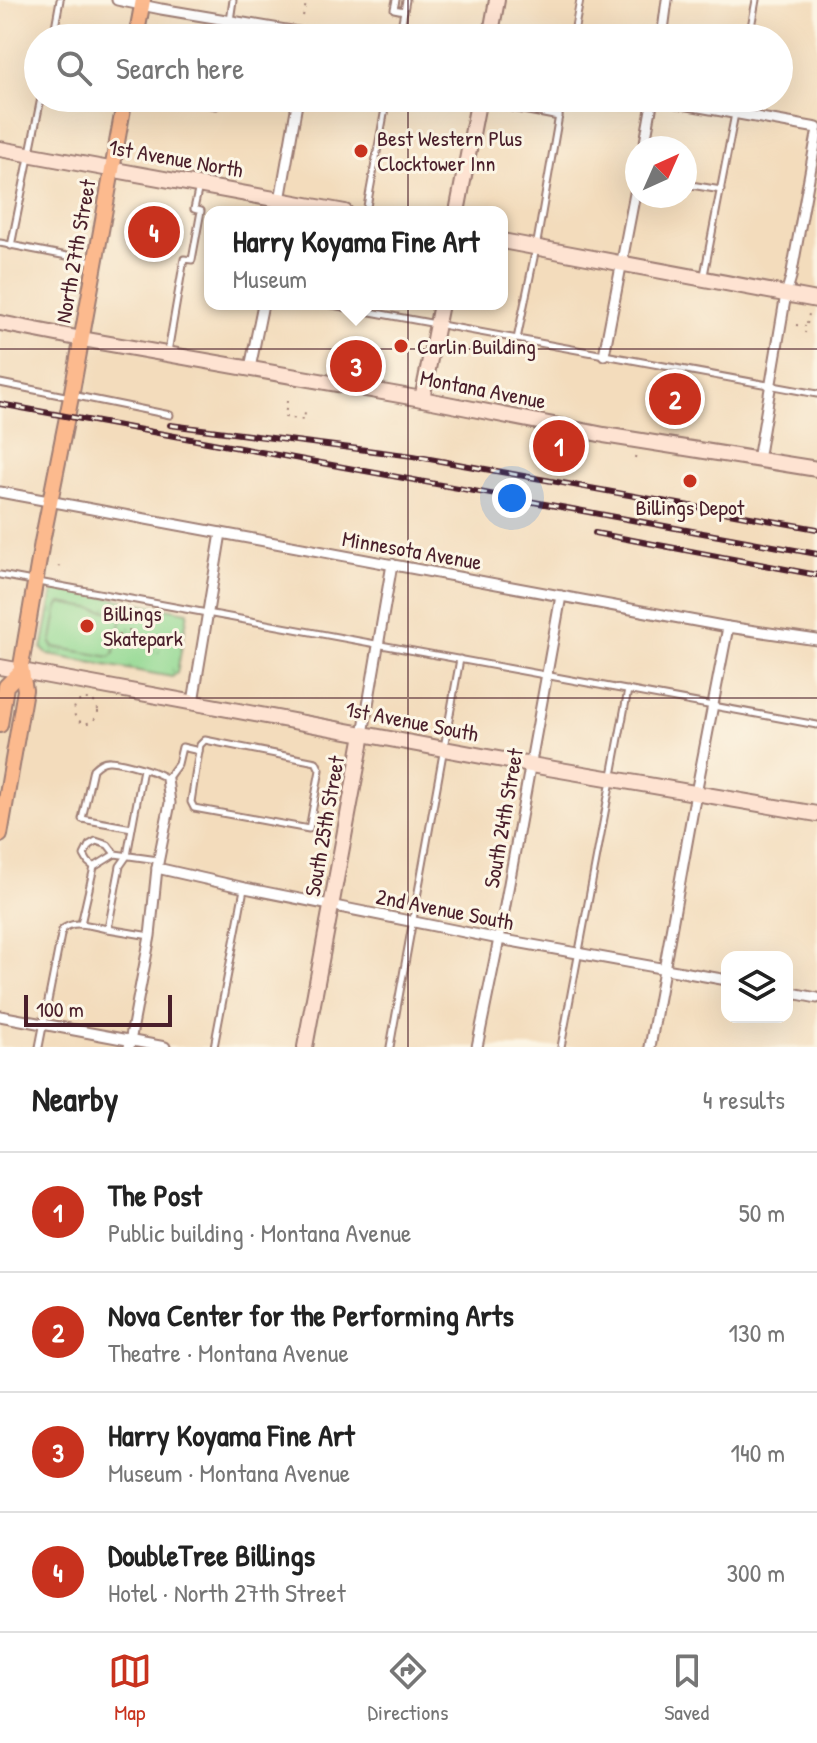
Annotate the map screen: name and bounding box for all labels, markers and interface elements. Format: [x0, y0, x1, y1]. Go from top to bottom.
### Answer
search box [24, 24, 793, 112]
icon: search [52, 46, 96, 90]
text: Search here [116, 48, 244, 88]
place label: Best Western Plus Clocktower Inn [377, 123, 522, 178]
street label: 1st Avenue North [107, 131, 245, 185]
north arrow [625, 136, 697, 208]
marker: Best Western Plus Clocktower Inn [352, 142, 370, 160]
street label: North 27th Street [48, 176, 102, 325]
pin: 4 [128, 202, 180, 262]
popup [204, 206, 508, 310]
text: Harry Koyama Fine Art [233, 221, 479, 261]
text: Museum [233, 261, 307, 296]
place label: Carlin Building [417, 331, 536, 361]
pin: 3 [330, 336, 382, 396]
marker: Carlin Building [392, 337, 410, 355]
street label: Montana Avenue [418, 362, 549, 416]
pin: 2 [649, 369, 701, 429]
pin: 1 [533, 416, 585, 476]
marker: Billings Depot [681, 472, 699, 490]
your location [492, 478, 532, 518]
place label: Billings Depot [636, 492, 745, 522]
street label: Minnesota Avenue [340, 523, 484, 577]
place label: Billings Skatepark [103, 598, 183, 653]
marker: Billings Skatepark [78, 617, 96, 635]
street label: 1st Avenue South [343, 693, 481, 749]
street label: South 24th Street [476, 745, 530, 890]
street label: South 25th Street [297, 753, 351, 899]
street label: 2nd Avenue South [374, 881, 516, 937]
map controls [721, 951, 793, 1023]
button: layers [721, 951, 793, 1023]
scale bar [24, 991, 172, 1027]
text: 100 m [36, 994, 84, 1024]
text: Nearby [32, 1076, 118, 1122]
text: 4 results [703, 1082, 785, 1117]
text: The Post [108, 1175, 202, 1215]
text: 1 [53, 1195, 63, 1230]
text: 50 m [739, 1195, 785, 1230]
text: Public building · Montana Avenue [108, 1215, 411, 1250]
text: Nova Center for the Performing Arts [108, 1295, 514, 1335]
text: 2 [52, 1315, 64, 1350]
text: 130 m [729, 1315, 785, 1350]
text: Theatre · Montana Avenue [108, 1335, 349, 1370]
text: Harry Koyama Fine Art [108, 1415, 355, 1455]
text: 3 [52, 1435, 64, 1470]
text: 140 m [731, 1435, 785, 1470]
text: Museum · Montana Avenue [108, 1455, 350, 1490]
text: DoubleTree Billings [108, 1535, 315, 1575]
text: 4 [53, 1555, 63, 1590]
text: 300 m [726, 1555, 785, 1590]
text: Hotel · North 27th Street [108, 1575, 346, 1610]
tab: Map [108, 1649, 152, 1727]
tab: Directions [368, 1649, 449, 1727]
tab: Saved [664, 1649, 709, 1727]

